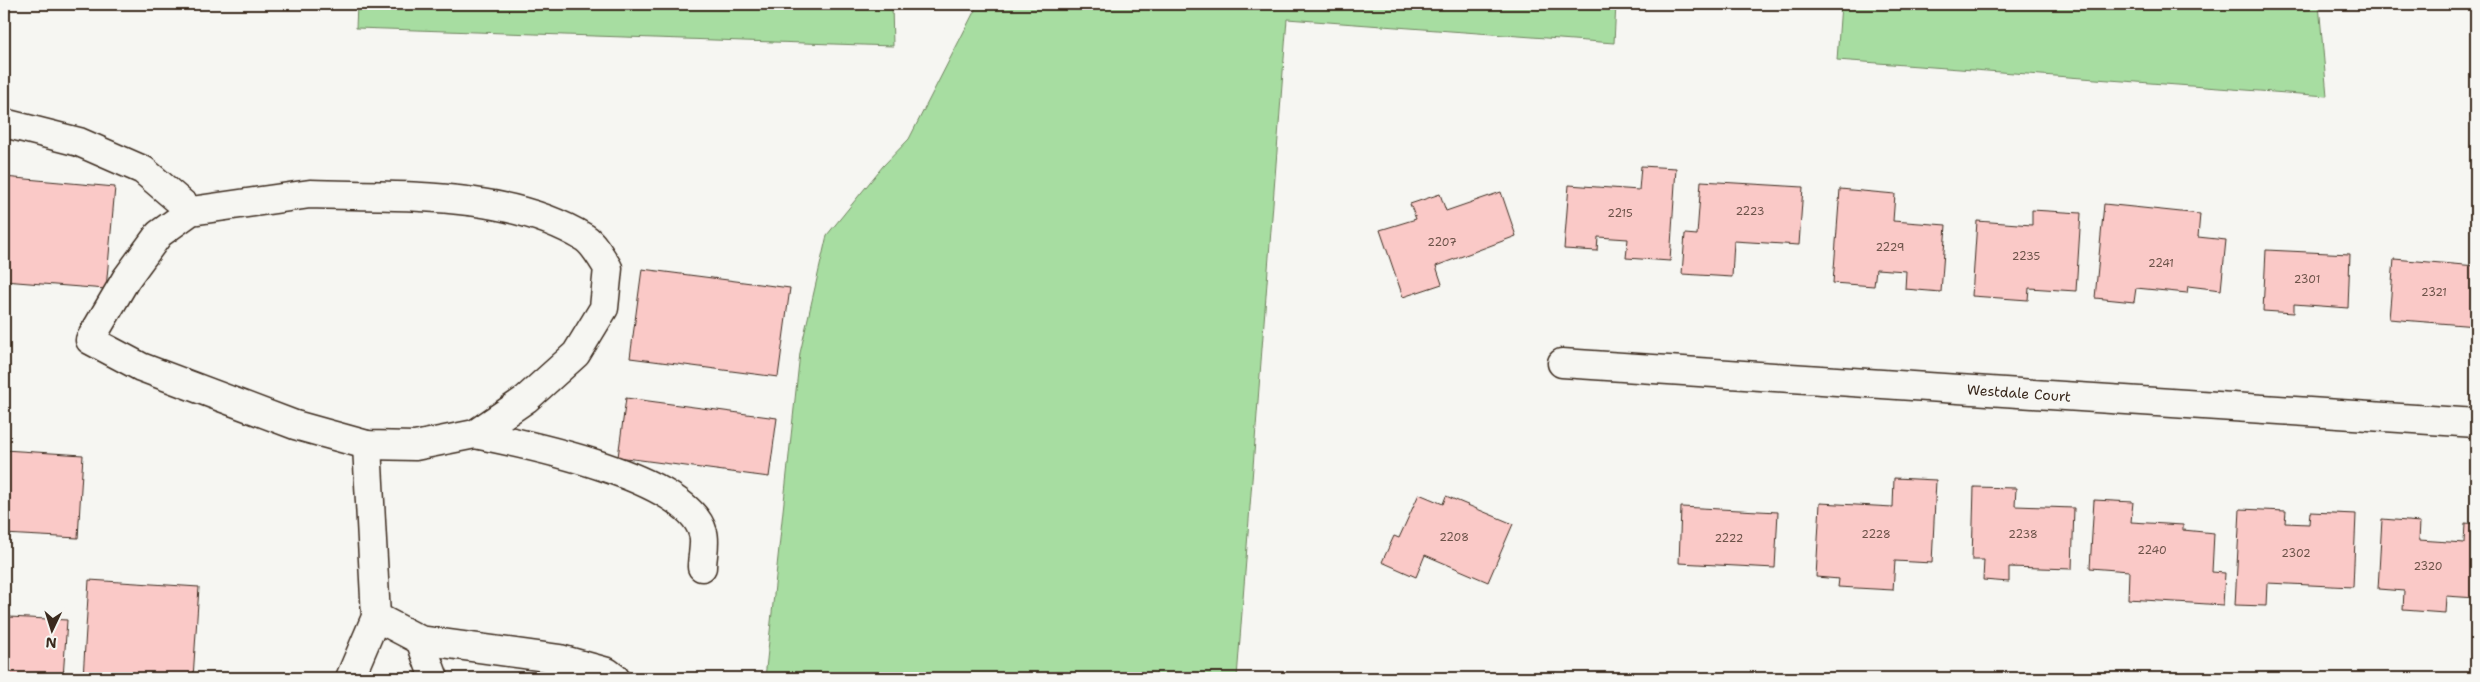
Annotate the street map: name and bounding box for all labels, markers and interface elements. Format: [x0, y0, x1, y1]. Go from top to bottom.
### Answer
house number: 2223 [1735, 204, 1765, 219]
house number: 2215 [1607, 206, 1633, 221]
house number: 2207 [1427, 235, 1457, 250]
house number: 2229 [1875, 240, 1905, 255]
house number: 2235 [2012, 249, 2040, 264]
house number: 2241 [2148, 256, 2174, 271]
house number: 2301 [2294, 272, 2320, 287]
house number: 2321 [2421, 285, 2447, 300]
street label: Westdale Court [1966, 380, 2072, 406]
house number: 2228 [1861, 527, 1891, 542]
house number: 2238 [2008, 527, 2038, 542]
house number: 2208 [1439, 530, 1469, 545]
house number: 2222 [1714, 531, 1744, 546]
house number: 2240 [2137, 543, 2167, 558]
house number: 2302 [2281, 546, 2311, 561]
house number: 2320 [2413, 559, 2443, 574]
north arrow [28, 604, 78, 654]
text: N [45, 634, 57, 652]

